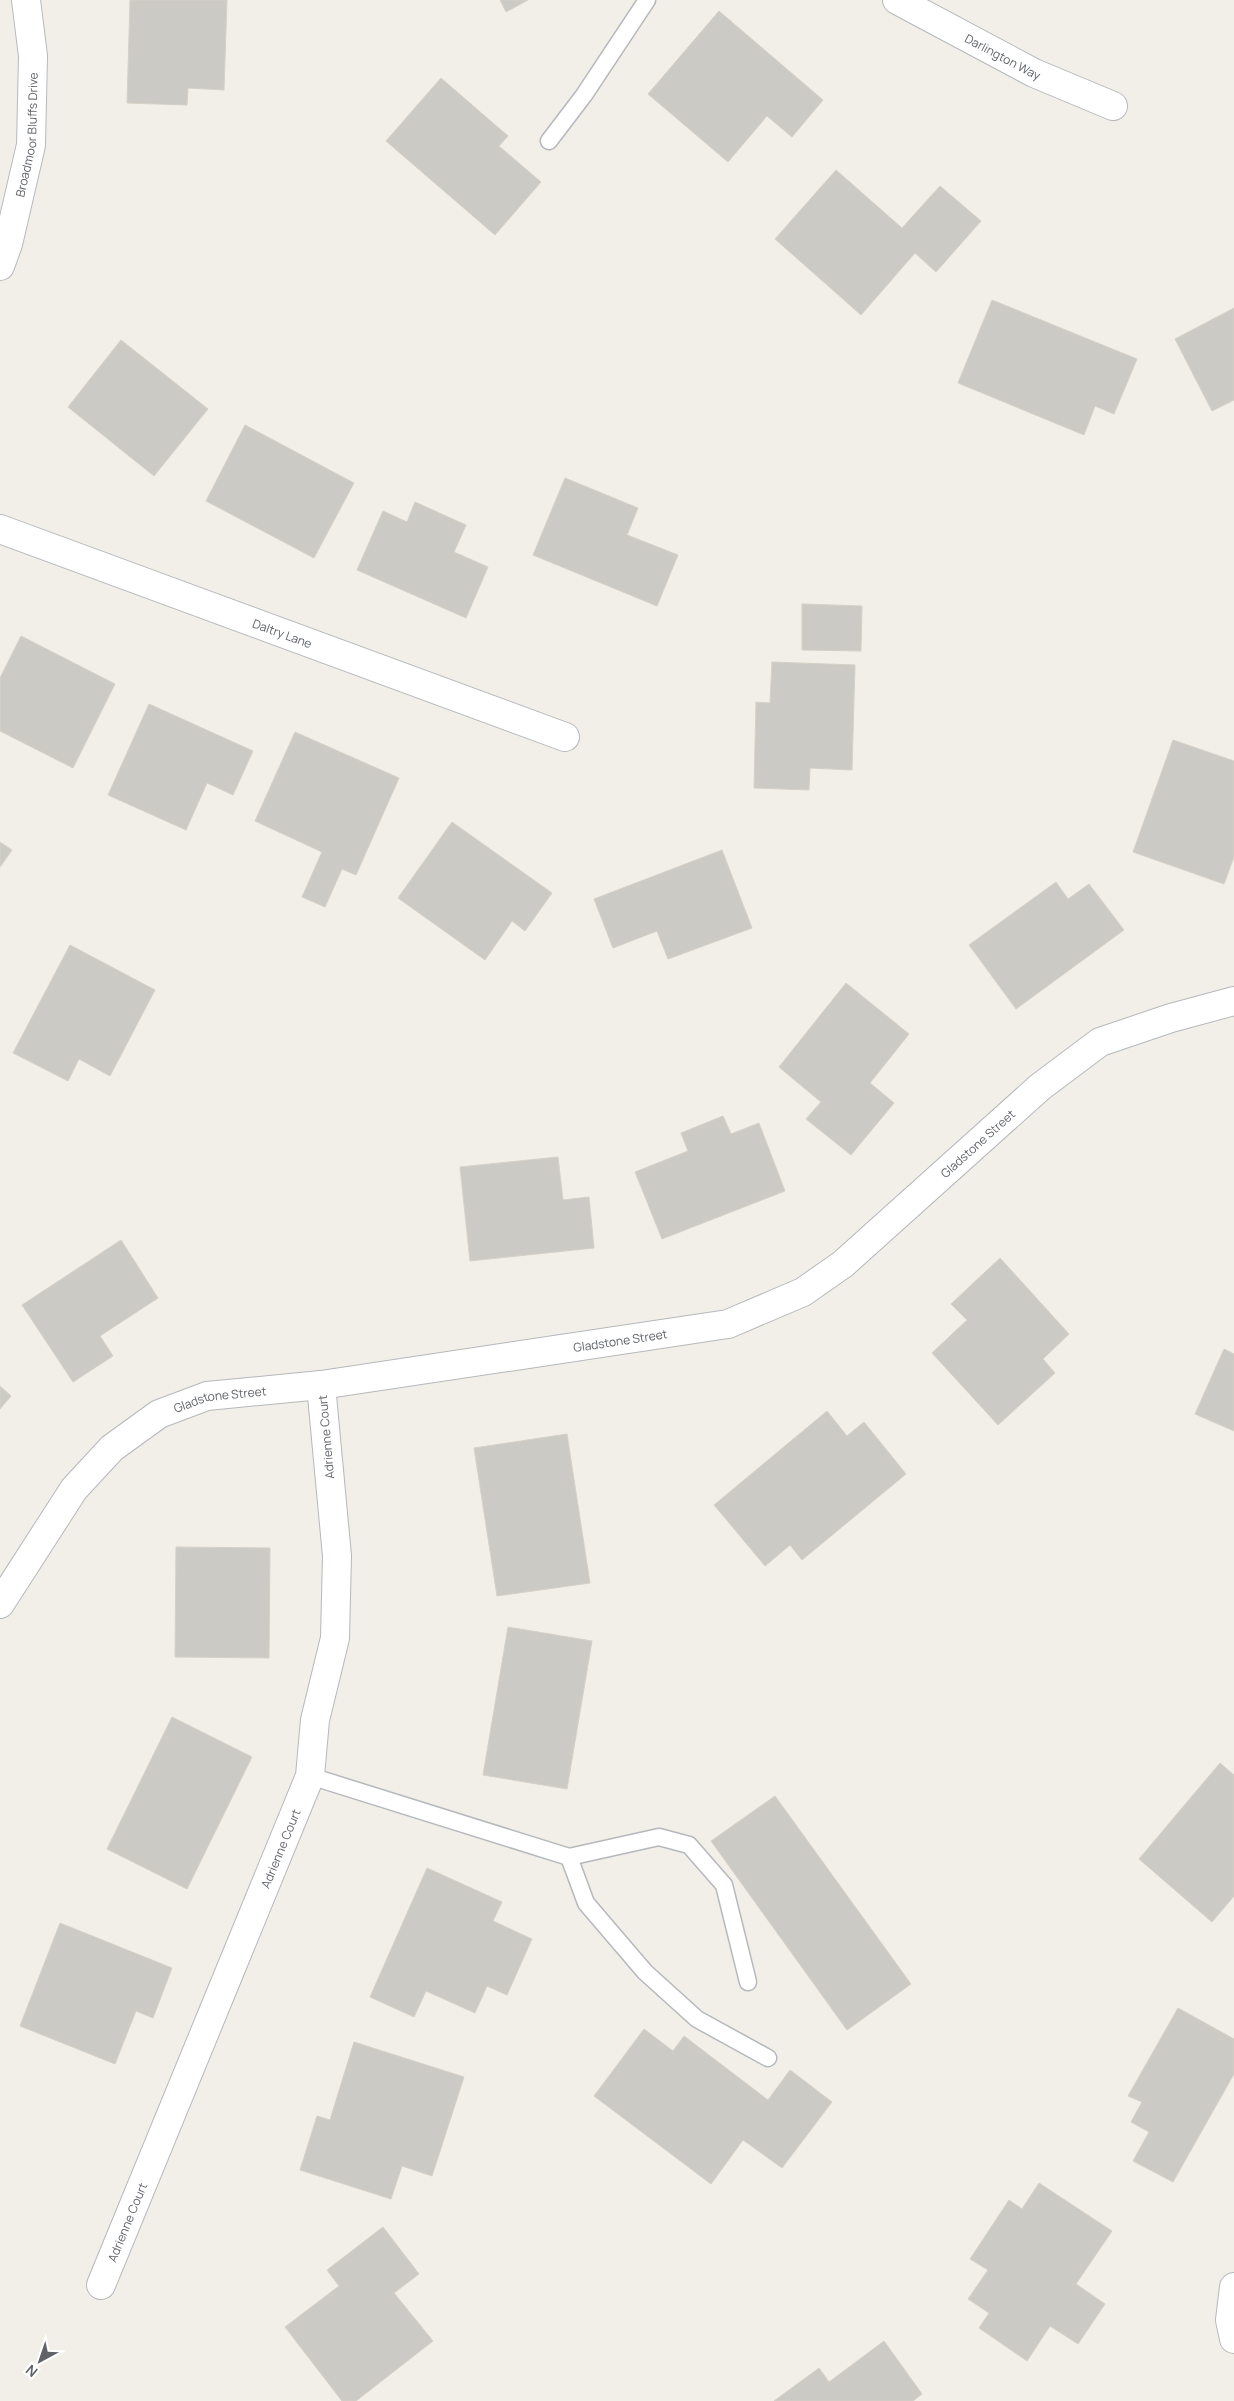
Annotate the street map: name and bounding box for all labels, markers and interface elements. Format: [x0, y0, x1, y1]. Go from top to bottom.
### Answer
street label: Darlington Way [962, 29, 1044, 84]
street label: Broadmoor Bluffs Drive [11, 72, 41, 198]
street label: Daltry Lane [250, 614, 315, 652]
street label: Gladstone Street [936, 1105, 1018, 1181]
street label: Gladstone Street [572, 1325, 669, 1356]
street label: Gladstone Street [171, 1382, 267, 1416]
street label: Adrienne Court [314, 1394, 338, 1480]
street label: Adrienne Court [256, 1806, 304, 1891]
street label: Adrienne Court [103, 2180, 151, 2264]
north arrow [15, 2336, 65, 2386]
text: N [21, 2361, 41, 2382]

